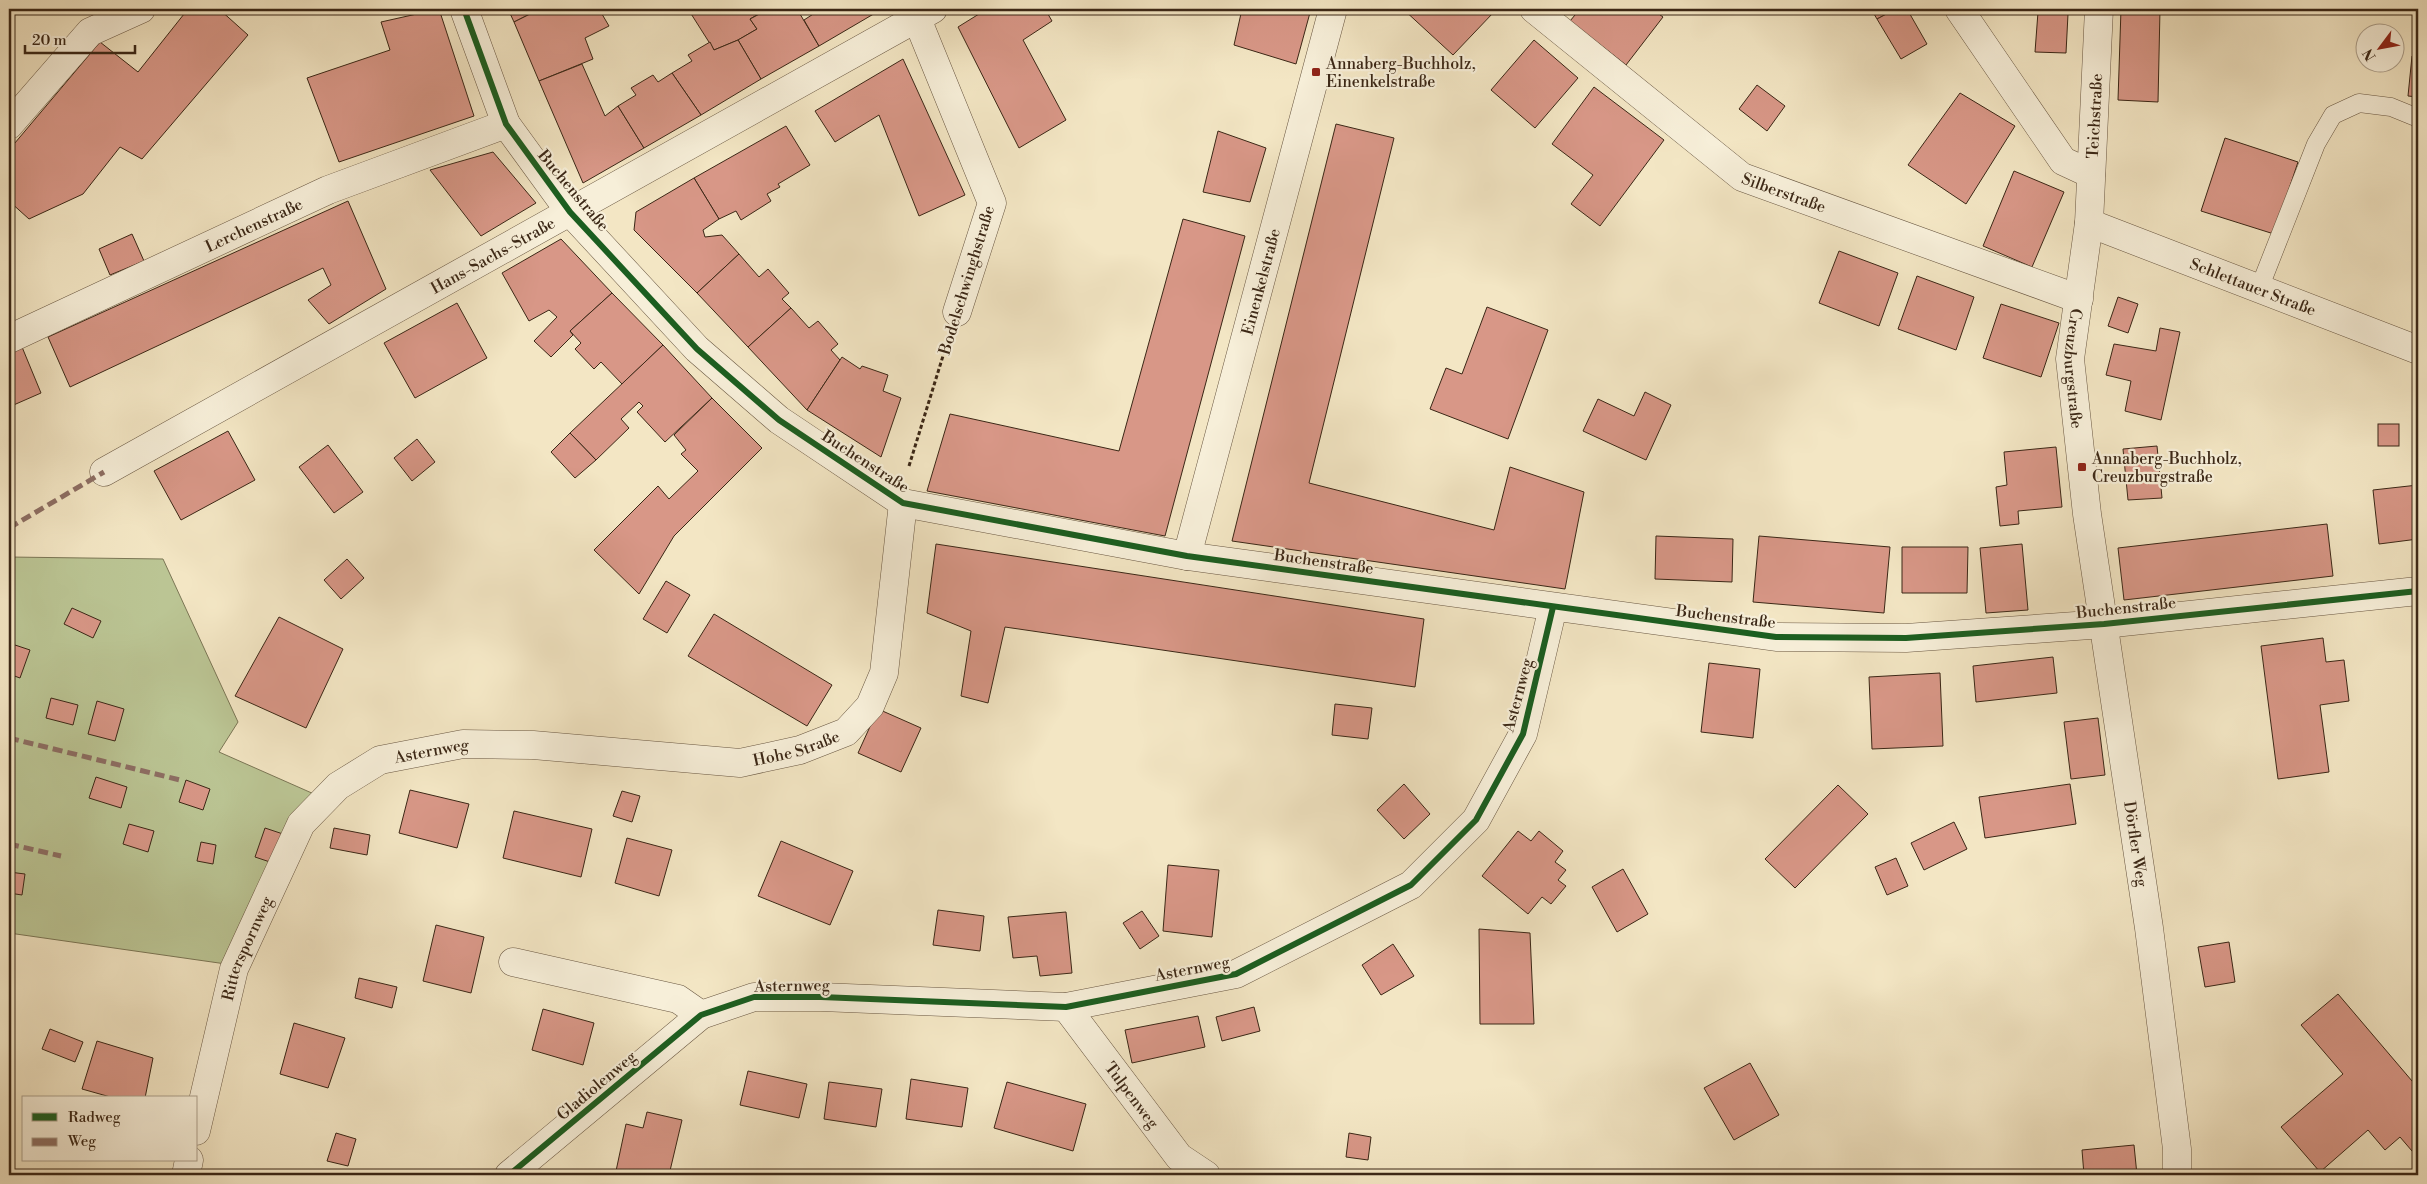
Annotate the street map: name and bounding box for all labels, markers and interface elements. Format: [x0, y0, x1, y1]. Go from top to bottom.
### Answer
scale bar [25, 22, 135, 54]
north arrow [2354, 22, 2404, 72]
text: 20 m [32, 31, 67, 50]
text: N [2359, 45, 2380, 64]
place label: Annaberg-Buchholz, Einenkelstraße [1325, 54, 1476, 92]
marker: Annaberg-Buchholz, Einenkelstraße [1310, 66, 1322, 78]
street label: Teichstraße [2083, 73, 2107, 159]
street label: Buchenstraße [533, 145, 613, 235]
street label: Silberstraße [1739, 169, 1829, 218]
street label: Lerchenstraße [202, 194, 306, 257]
street label: Bodelschwinghstraße [934, 203, 999, 358]
street label: Hans-Sachs-Straße [427, 213, 559, 299]
street label: Einenkelstraße [1237, 226, 1285, 337]
street label: Schlettauer Straße [2187, 254, 2319, 321]
street label: Creuzburgstraße [2059, 307, 2087, 430]
street label: Buchenstraße [817, 426, 913, 498]
place label: Annaberg-Buchholz, Creuzburgstraße [2091, 449, 2242, 487]
marker: Annaberg-Buchholz, Creuzburgstraße [2076, 461, 2088, 473]
street label: Buchenstraße [1272, 545, 1375, 579]
street label: Buchenstraße [2074, 593, 2177, 623]
street label: Buchenstraße [1674, 601, 1777, 633]
street label: Asternweg [1498, 655, 1538, 735]
street label: Hohe Straße [751, 726, 843, 771]
street label: Asternweg [392, 735, 470, 768]
street label: Dörfler Weg [2119, 800, 2152, 889]
street label: Ritterspornweg [218, 892, 278, 1003]
street label: Asternweg [1152, 952, 1232, 986]
street label: Asternweg [753, 975, 831, 997]
street label: Gladiolenweg [553, 1046, 641, 1125]
street label: Tulpenweg [1100, 1058, 1163, 1133]
legend [22, 1096, 198, 1162]
text: Radweg [68, 1108, 121, 1127]
text: Weg [67, 1132, 96, 1151]

